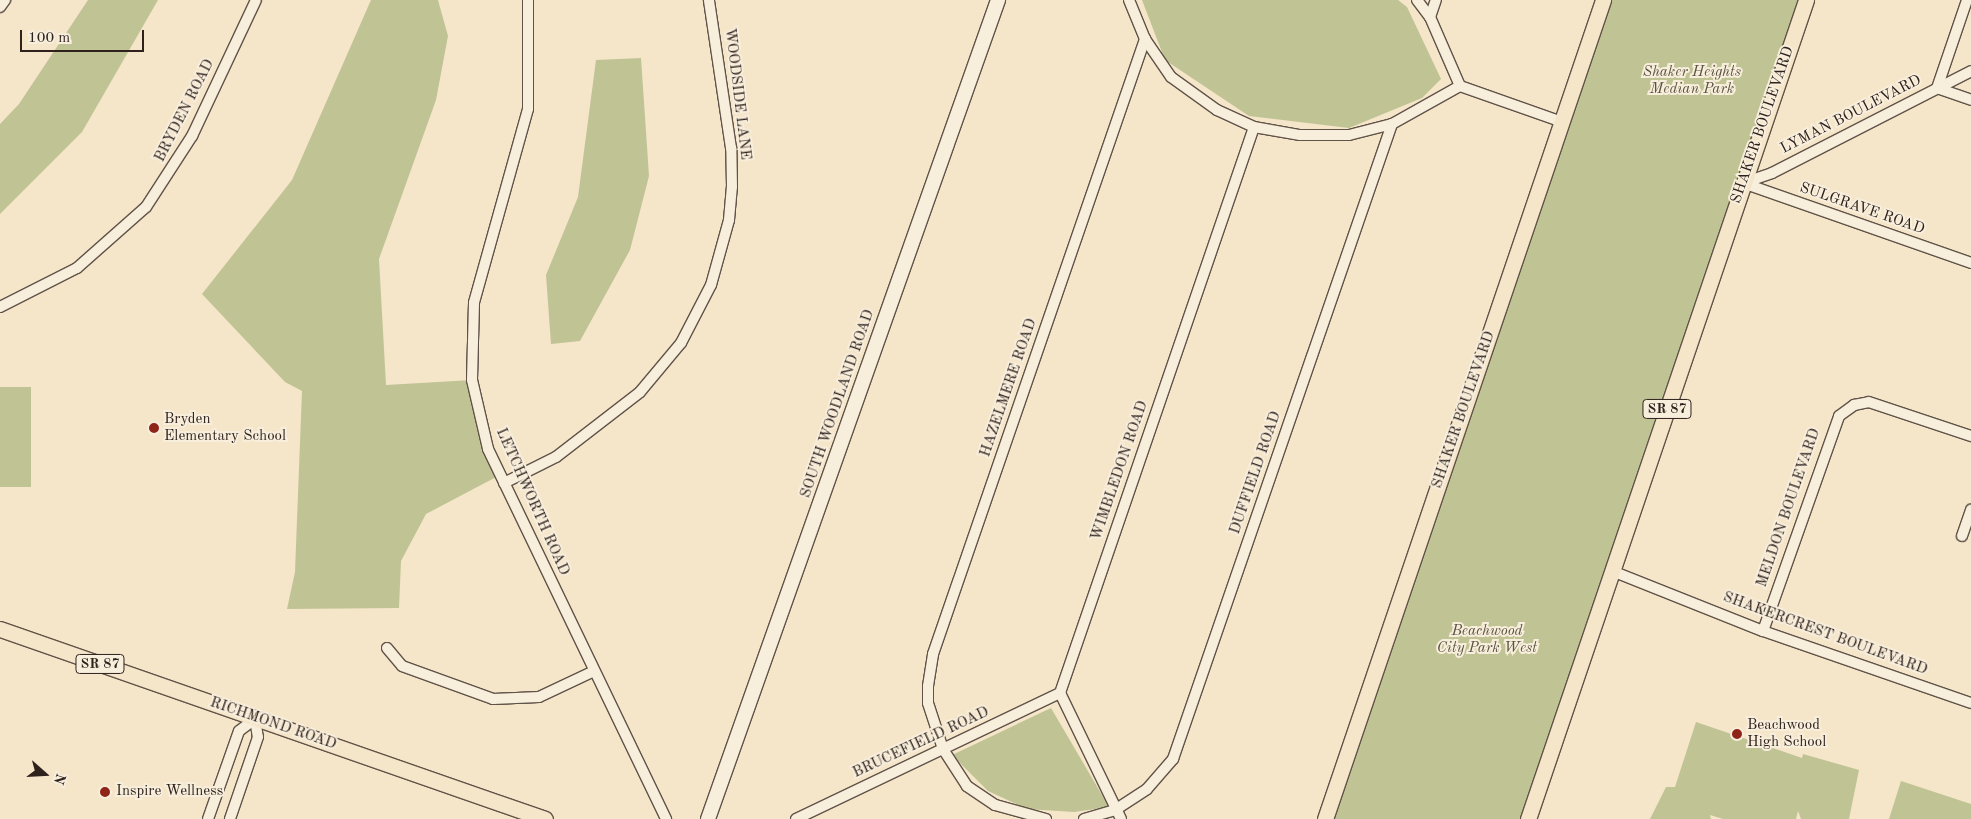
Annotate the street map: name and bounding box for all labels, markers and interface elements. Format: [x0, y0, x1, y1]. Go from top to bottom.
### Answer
scale bar [22, 20, 146, 52]
street label: WOODSIDE LANE [720, 27, 754, 161]
text: 100 m [28, 31, 70, 46]
street label: SHAKER BOULEVARD [1728, 44, 1798, 206]
street label: BRYDEN ROAD [151, 57, 219, 165]
park label: Shaker Heights Median Park [1643, 63, 1741, 98]
street label: LYMAN BOULEVARD [1778, 72, 1924, 158]
street label: SULGRAVE ROAD [1797, 179, 1927, 239]
street label: SOUTH WOODLAND ROAD [797, 307, 879, 501]
street label: HAZELMERE ROAD [977, 316, 1041, 460]
street label: SHAKER BOULEVARD [1429, 329, 1499, 491]
road number: SR 87 [1642, 398, 1692, 420]
street label: WIMBLEDON ROAD [1088, 399, 1152, 543]
street label: DUFFIELD ROAD [1227, 409, 1285, 537]
place label: Bryden Elementary School [164, 410, 286, 445]
marker: Bryden Elementary School [148, 422, 160, 434]
street label: LETCHWORTH ROAD [491, 425, 573, 579]
street label: MELDON BOULEVARD [1753, 426, 1825, 590]
street label: SHAKERCREST BOULEVARD [1720, 589, 1930, 679]
park label: Beachwood City Park West [1437, 622, 1537, 657]
road number: SR 87 [75, 652, 125, 676]
street label: RICHMOND ROAD [207, 694, 339, 754]
street label: BRUCEFIELD ROAD [850, 704, 992, 782]
place label: Beachwood High School [1747, 716, 1826, 751]
marker: Beachwood High School [1731, 728, 1743, 740]
north arrow [20, 749, 70, 799]
text: N [51, 772, 68, 786]
place label: Inspire Wellness [116, 783, 223, 801]
marker: Inspire Wellness [98, 785, 112, 799]

